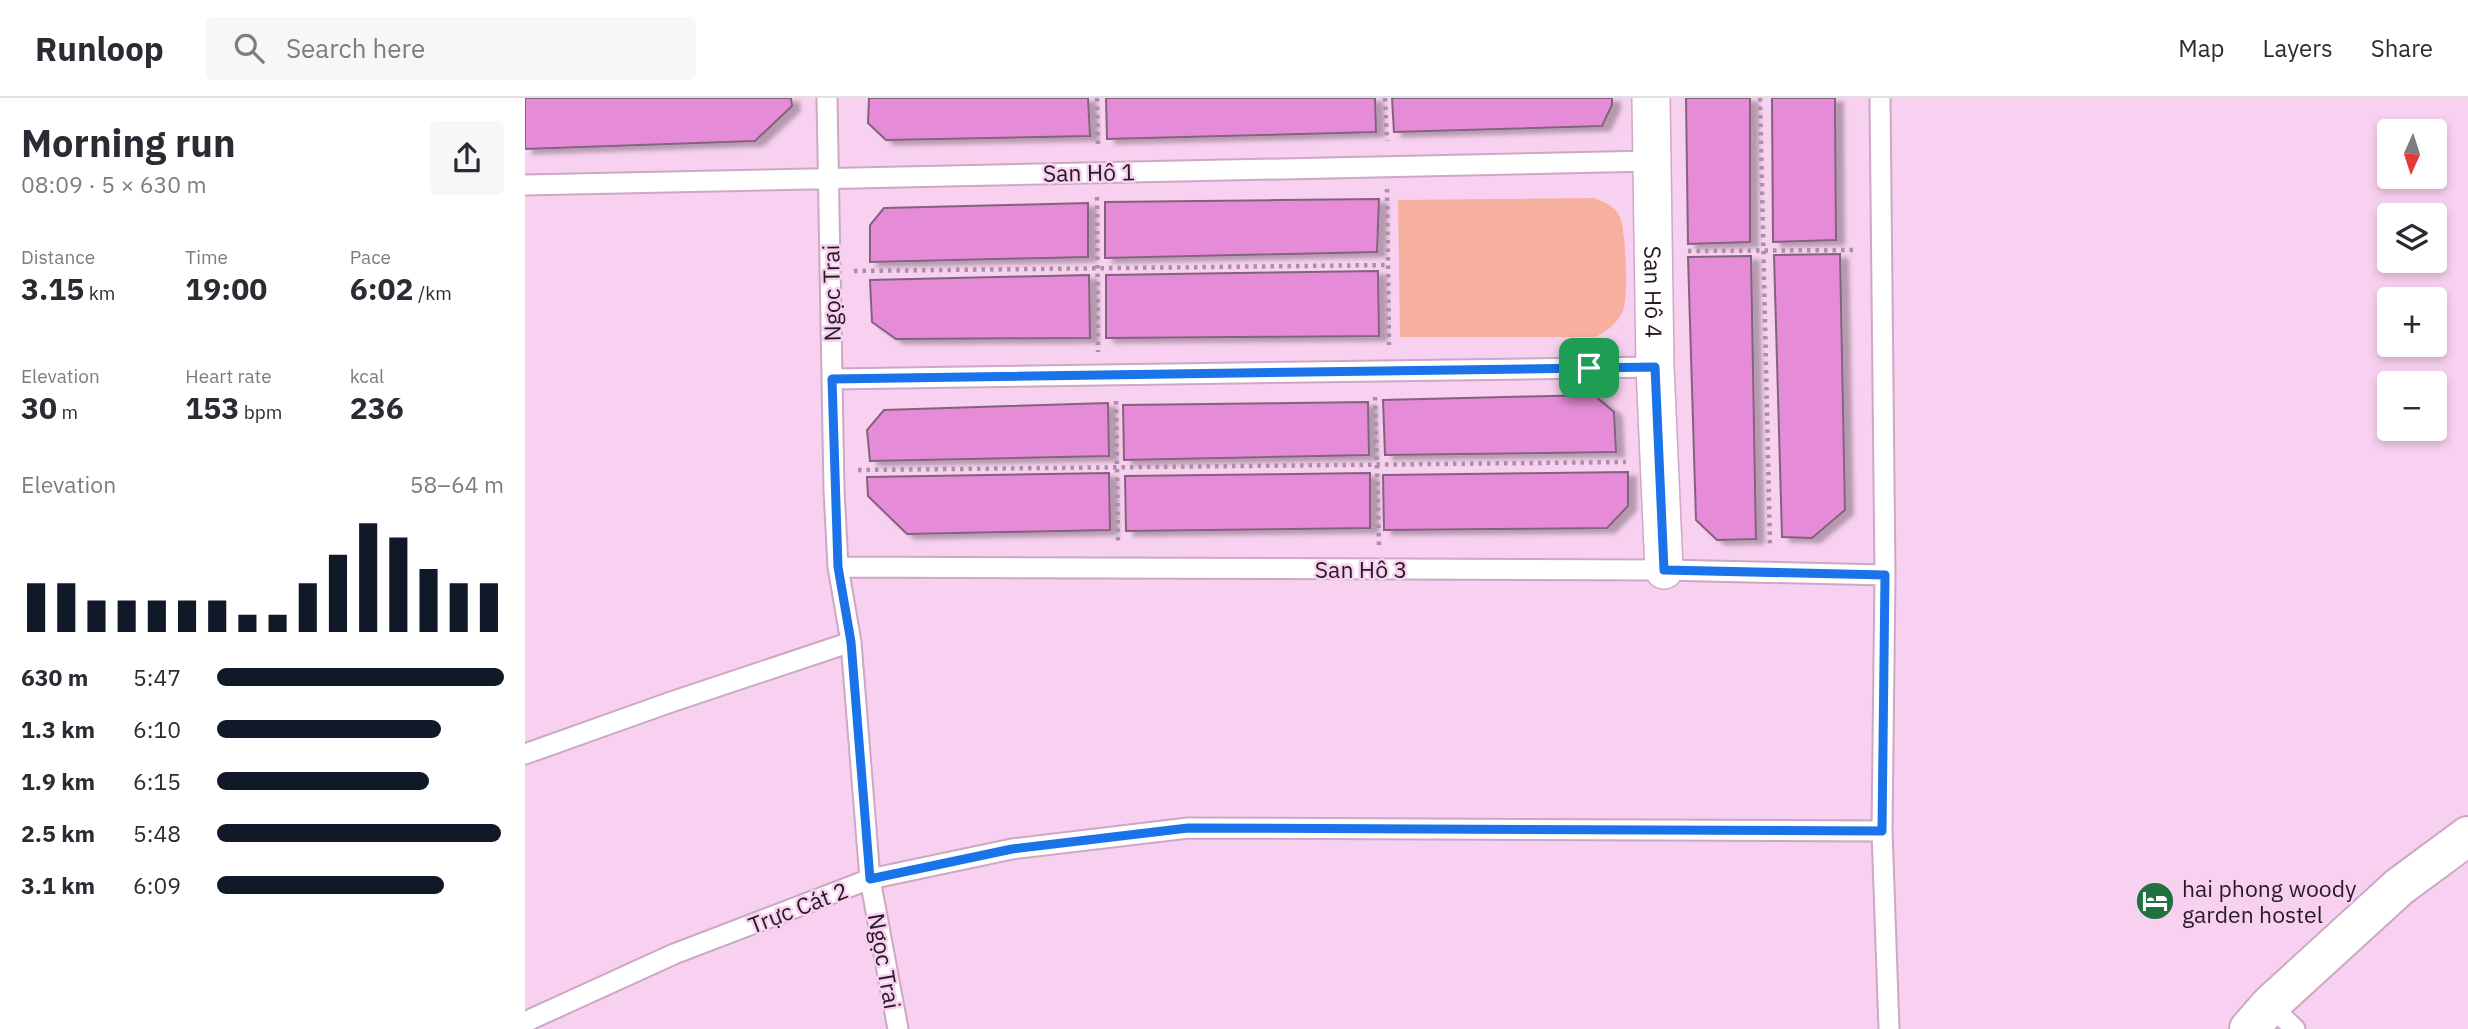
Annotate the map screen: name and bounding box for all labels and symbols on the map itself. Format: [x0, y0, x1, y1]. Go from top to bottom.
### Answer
north arrow [2377, 119, 2447, 189]
street label: San Hô 1 [1042, 156, 1136, 188]
street label: Ngọc Trai [815, 244, 847, 342]
street label: San Hô 4 [1638, 245, 1670, 338]
pin [1559, 338, 1619, 398]
street label: San Hô 3 [1315, 554, 1407, 584]
place label: hai phong woody garden hostel [2182, 873, 2357, 929]
street label: Trực Cát 2 [744, 874, 852, 940]
hotel icon: hai phong woody garden hostel [2134, 880, 2176, 922]
street label: Ngọc Trai [862, 911, 908, 1011]

